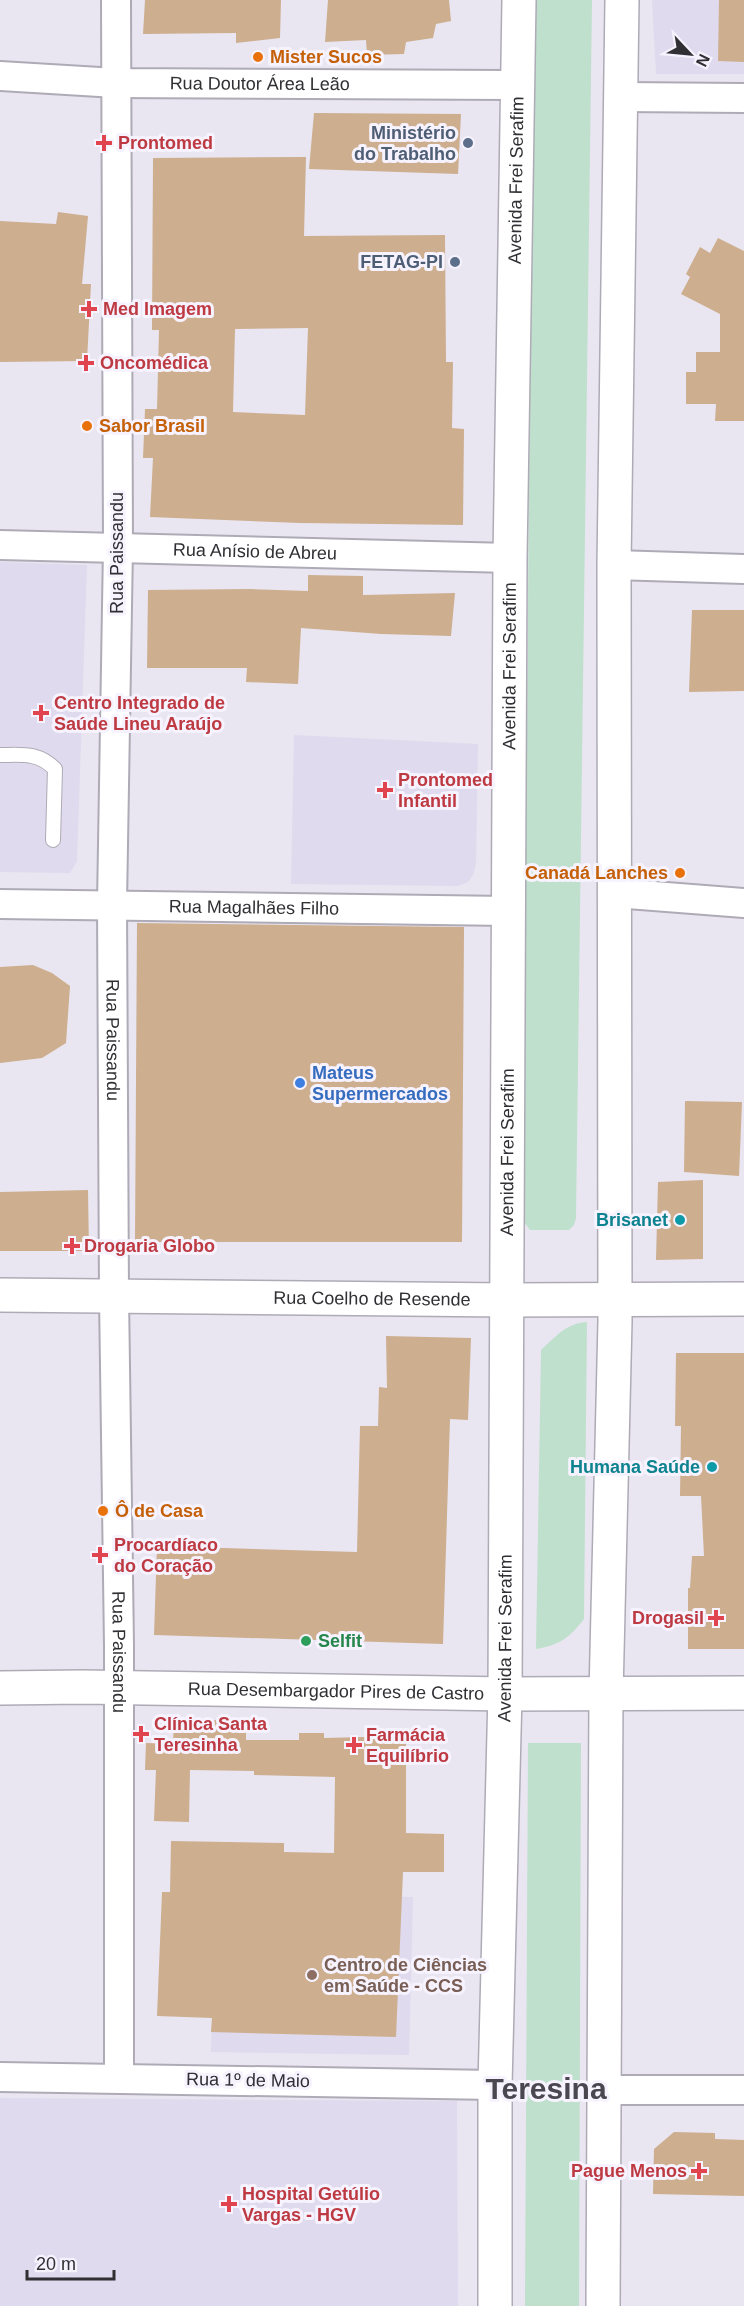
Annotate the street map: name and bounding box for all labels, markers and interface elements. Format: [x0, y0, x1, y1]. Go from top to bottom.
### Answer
north arrow [660, 24, 720, 84]
place label: Mister Sucos [270, 47, 382, 67]
marker: Mister Sucos [251, 50, 265, 64]
text: N [693, 51, 713, 69]
street label: Rua Doutor Área Leão [170, 73, 350, 94]
street label: Avenida Frei Serafim [505, 96, 527, 264]
place label: Ministério do Trabalho [354, 123, 456, 164]
place label: Prontomed [118, 133, 213, 153]
marker: Prontomed [95, 134, 113, 152]
marker: Ministério do Trabalho [461, 136, 475, 150]
place label: FETAG-PI [360, 252, 443, 272]
marker: FETAG-PI [448, 255, 462, 269]
place label: Med Imagem [103, 299, 212, 319]
marker: Med Imagem [80, 300, 98, 318]
place label: Oncomédica [100, 353, 209, 373]
marker: Oncomédica [77, 354, 95, 372]
place label: Sabor Brasil [99, 416, 205, 436]
marker: Sabor Brasil [80, 419, 94, 433]
street label: Rua Paissandu [107, 492, 127, 614]
street label: Rua Anísio de Abreu [173, 539, 337, 564]
street label: Avenida Frei Serafim [499, 582, 520, 750]
place label: Centro Integrado de Saúde Lineu Araújo [54, 693, 225, 734]
marker: Centro Integrado de Saúde Lineu Araújo [32, 704, 50, 722]
place label: Prontomed Infantil [398, 770, 493, 811]
marker: Prontomed Infantil [376, 781, 394, 799]
place label: Canadá Lanches [525, 863, 668, 883]
marker: Canadá Lanches [673, 866, 687, 880]
street label: Rua Magalhães Filho [169, 896, 339, 919]
street label: Rua Paissandu [102, 979, 123, 1101]
place label: Mateus Supermercados [312, 1063, 448, 1104]
street label: Avenida Frei Serafim [497, 1068, 518, 1236]
marker: Mateus Supermercados [293, 1076, 307, 1090]
place label: Brisanet [596, 1210, 668, 1230]
marker: Brisanet [673, 1213, 687, 1227]
place label: Drogaria Globo [84, 1236, 215, 1256]
marker: Drogaria Globo [65, 1239, 79, 1253]
street label: Rua Coelho de Resende [273, 1288, 471, 1310]
place label: Humana Saúde [570, 1457, 700, 1477]
marker: Humana Saúde [705, 1460, 719, 1474]
place label: Ô de Casa [115, 1500, 204, 1521]
marker: Ô de Casa [96, 1504, 110, 1518]
place label: Procardíaco do Coração [114, 1535, 218, 1576]
marker: Procardíaco do Coração [91, 1546, 109, 1564]
street label: Avenida Frei Serafim [494, 1554, 516, 1722]
street label: Rua Paissandu [108, 1591, 129, 1713]
place label: Drogasil [632, 1608, 704, 1628]
marker: Drogasil [709, 1611, 723, 1625]
place label: Selfit [318, 1631, 362, 1651]
marker: Selfit [299, 1634, 313, 1648]
street label: Rua Desembargador Pires de Castro [188, 1679, 484, 1704]
place label: Clínica Santa Teresinha [154, 1714, 268, 1755]
marker: Clínica Santa Teresinha [132, 1725, 150, 1743]
place label: Farmácia Equilíbrio [366, 1725, 449, 1766]
marker: Farmácia Equilíbrio [347, 1738, 361, 1752]
place label: Centro de Ciências em Saúde - CCS [324, 1955, 487, 1996]
marker: Centro de Ciências em Saúde - CCS [305, 1968, 319, 1982]
street label: Rua 1º de Maio [186, 2069, 310, 2091]
district label: Teresina [485, 2072, 607, 2105]
place label: Pague Menos [571, 2161, 687, 2181]
marker: Pague Menos [692, 2164, 706, 2178]
place label: Hospital Getúlio Vargas - HGV [242, 2184, 380, 2225]
marker: Hospital Getúlio Vargas - HGV [220, 2195, 238, 2213]
scale bar [27, 2243, 114, 2281]
text: 20 m [36, 2254, 76, 2274]

